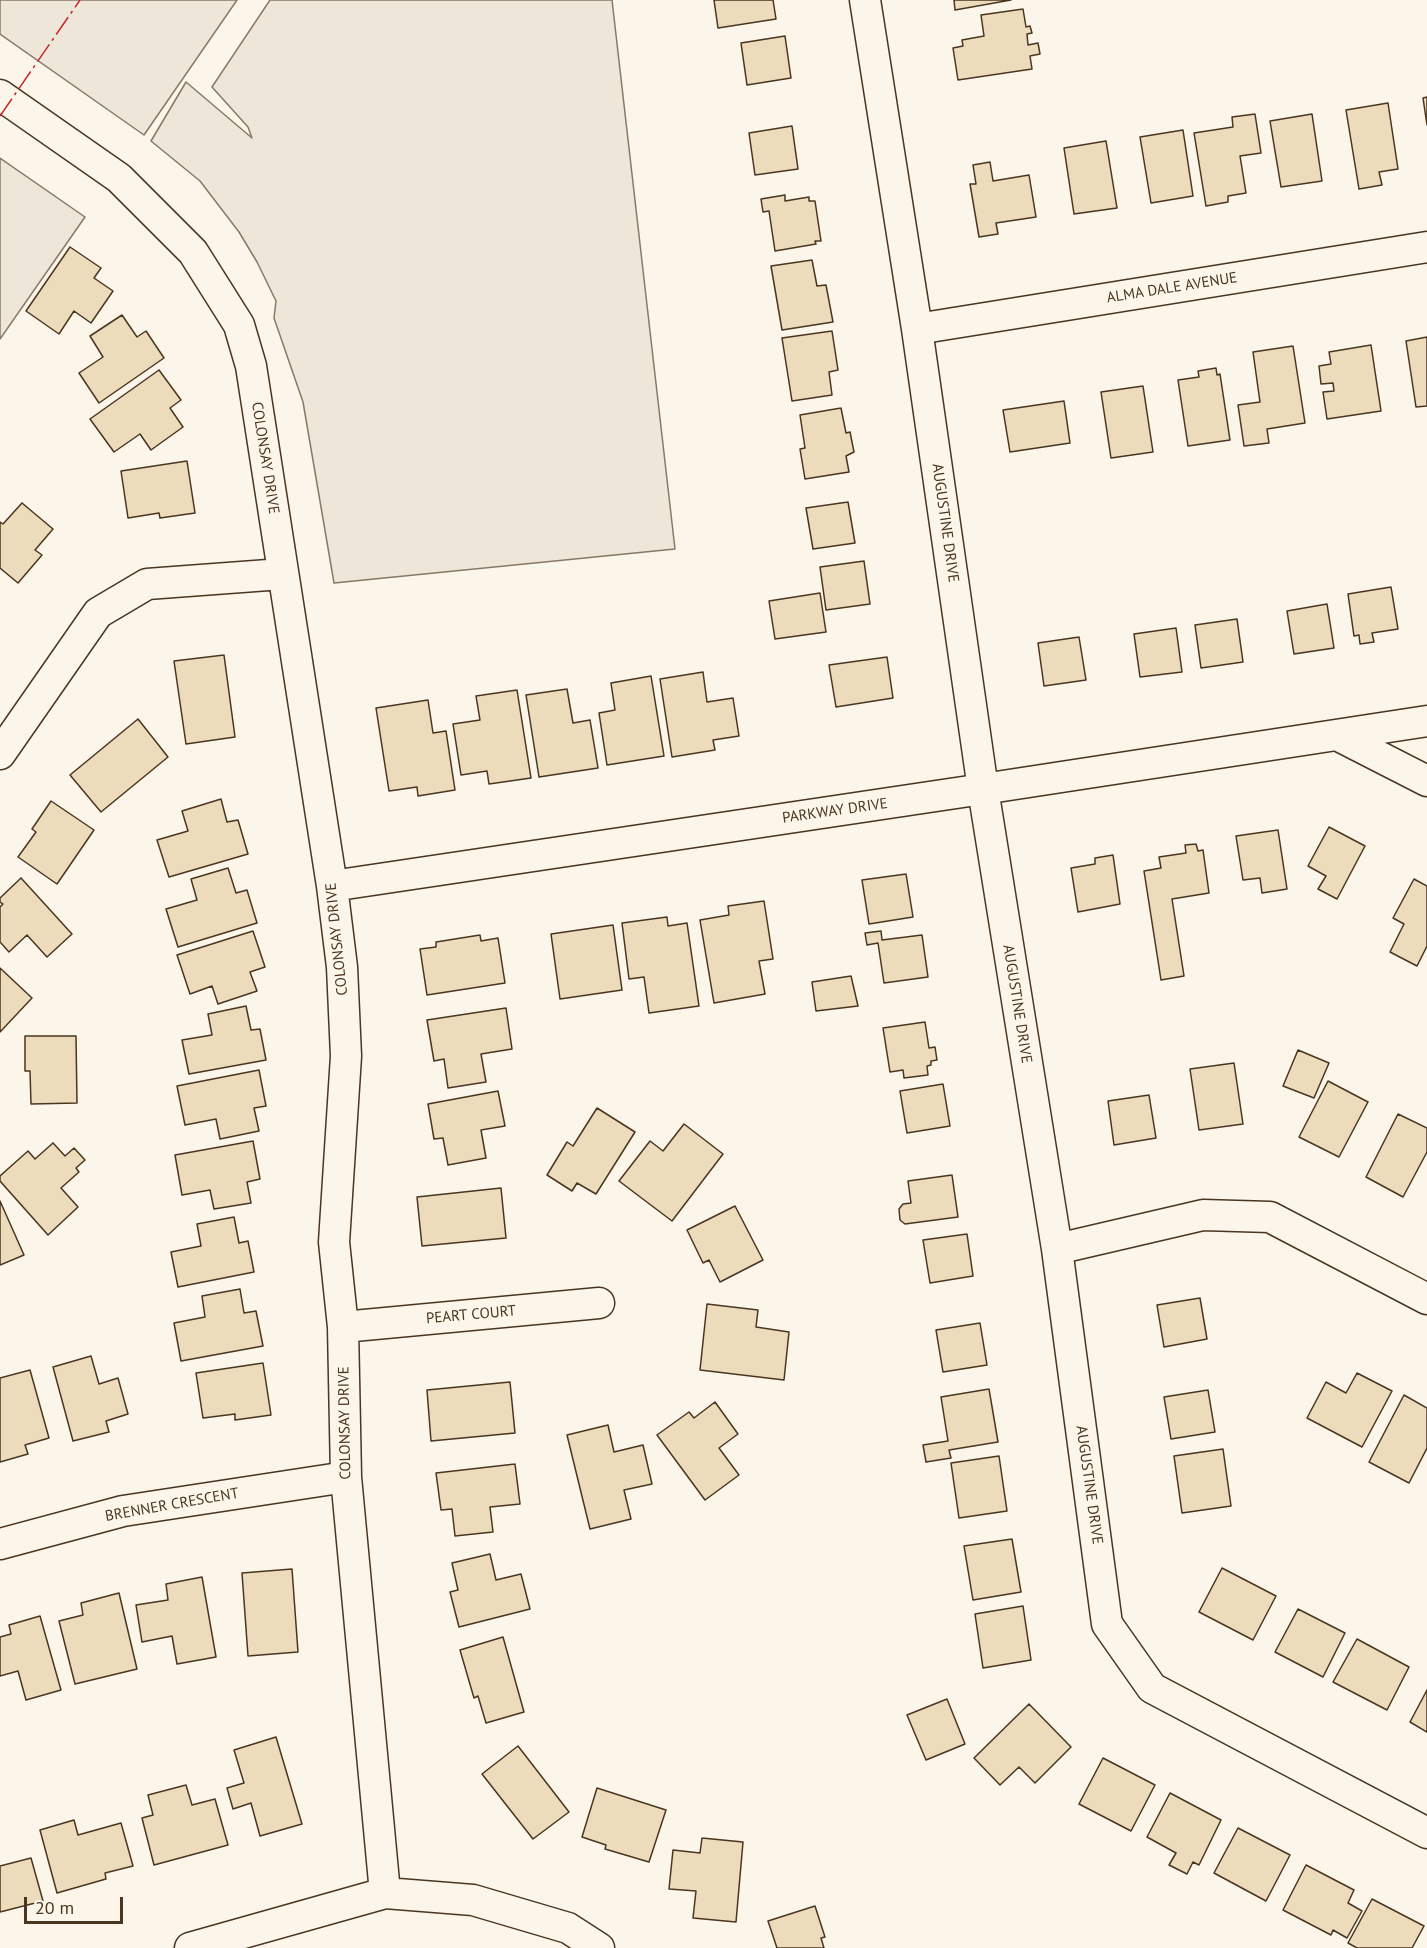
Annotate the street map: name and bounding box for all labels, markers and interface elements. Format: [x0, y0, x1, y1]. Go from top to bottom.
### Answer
street label: ALMA DALE AVENUE [1106, 269, 1238, 307]
street label: COLONSAY DRIVE [247, 401, 283, 515]
street label: AUGUSTINE DRIVE [928, 462, 962, 584]
street label: PARKWAY DRIVE [781, 795, 889, 827]
street label: COLONSAY DRIVE [322, 882, 352, 996]
street label: AUGUSTINE DRIVE [999, 943, 1035, 1065]
street label: PEART COURT [425, 1302, 517, 1328]
street label: COLONSAY DRIVE [335, 1366, 355, 1480]
street label: AUGUSTINE DRIVE [1072, 1424, 1106, 1546]
street label: BRENNER CRESCENT [104, 1484, 240, 1526]
scale bar [27, 1885, 126, 1923]
text: 20 m [35, 1896, 74, 1919]

